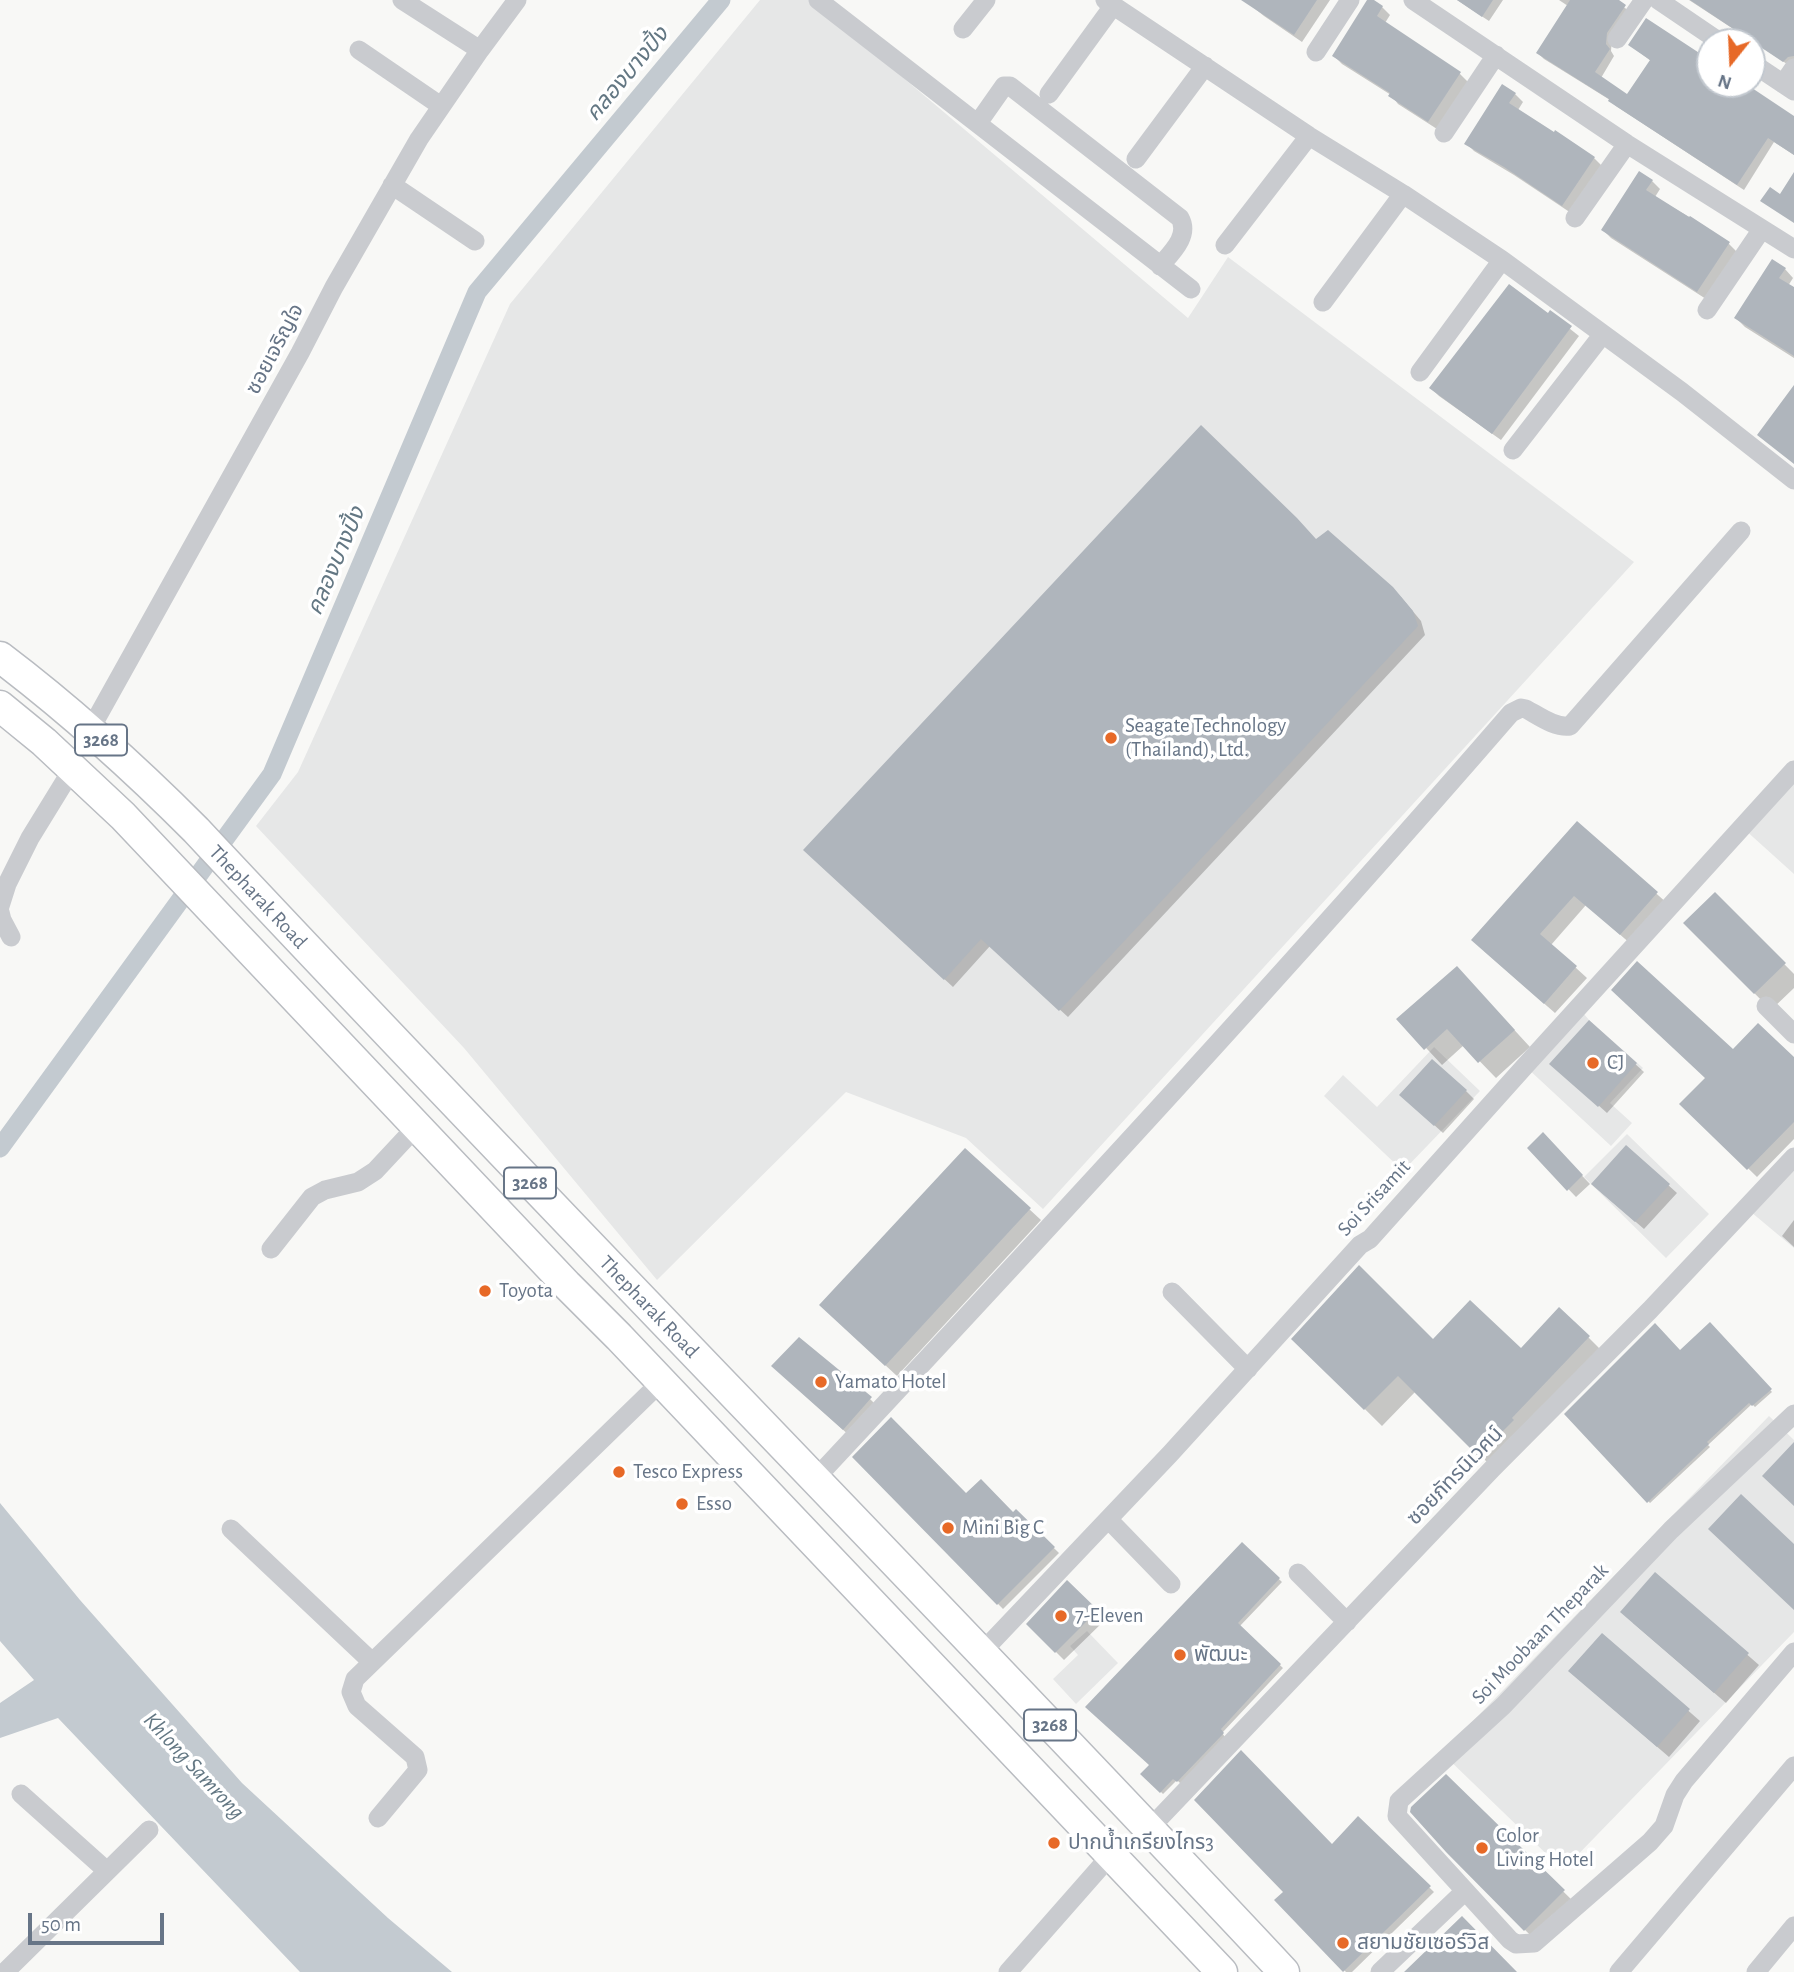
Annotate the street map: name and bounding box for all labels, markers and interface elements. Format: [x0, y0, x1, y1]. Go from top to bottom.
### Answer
water label: คลองบางปิ้ง [580, 21, 674, 127]
north arrow [1696, 28, 1766, 98]
text: N [1716, 70, 1734, 93]
street label: ซอยเจริญใจ [241, 299, 309, 399]
water label: คลองบางปิ้ง [301, 503, 371, 619]
place label: Seagate Technology (Thailand), Ltd. [1125, 713, 1286, 763]
road number: 3268 [75, 724, 127, 755]
marker: Seagate Technology (Thailand), Ltd. [1103, 730, 1119, 746]
street label: Thepharak Road [203, 840, 313, 954]
place label: CJ [1607, 1050, 1624, 1076]
marker: CJ [1585, 1055, 1601, 1071]
street label: Soi Srisamit [1332, 1154, 1416, 1242]
road number: 3268 [504, 1168, 556, 1198]
street label: Thepharak Road [594, 1250, 704, 1364]
place label: Toyota [499, 1278, 553, 1304]
marker: Toyota [477, 1283, 493, 1299]
place label: Yamato Hotel [835, 1369, 946, 1395]
marker: Yamato Hotel [813, 1374, 829, 1390]
street label: ซอยภัทรนิเวศน์ [1402, 1422, 1508, 1530]
place label: Tesco Express [633, 1459, 743, 1485]
marker: Tesco Express [611, 1464, 627, 1480]
place label: Esso [696, 1491, 732, 1517]
marker: Esso [674, 1496, 690, 1512]
place label: Mini Big C [962, 1515, 1044, 1541]
marker: Mini Big C [940, 1520, 956, 1536]
street label: Soi Moobaan Theparak [1466, 1558, 1614, 1710]
place label: 7-Eleven [1075, 1603, 1144, 1629]
marker: 7-Eleven [1053, 1608, 1069, 1624]
place label: พัฒนะ [1194, 1642, 1248, 1668]
marker: พัฒนะ [1172, 1647, 1188, 1663]
water label: Khlong Samrong [137, 1707, 251, 1825]
road number: 3268 [1024, 1709, 1076, 1740]
place label: Color Living Hotel [1496, 1823, 1594, 1873]
place label: ปากน้ำเกรียงไกร3 [1068, 1830, 1214, 1856]
marker: ปากน้ำเกรียงไกร3 [1046, 1835, 1062, 1851]
marker: Color Living Hotel [1474, 1840, 1490, 1856]
scale bar [32, 1898, 168, 1942]
text: 50 m [41, 1914, 81, 1935]
place label: สยามชัยเซอร์วิส [1357, 1930, 1489, 1956]
marker: สยามชัยเซอร์วิส [1335, 1935, 1351, 1951]

